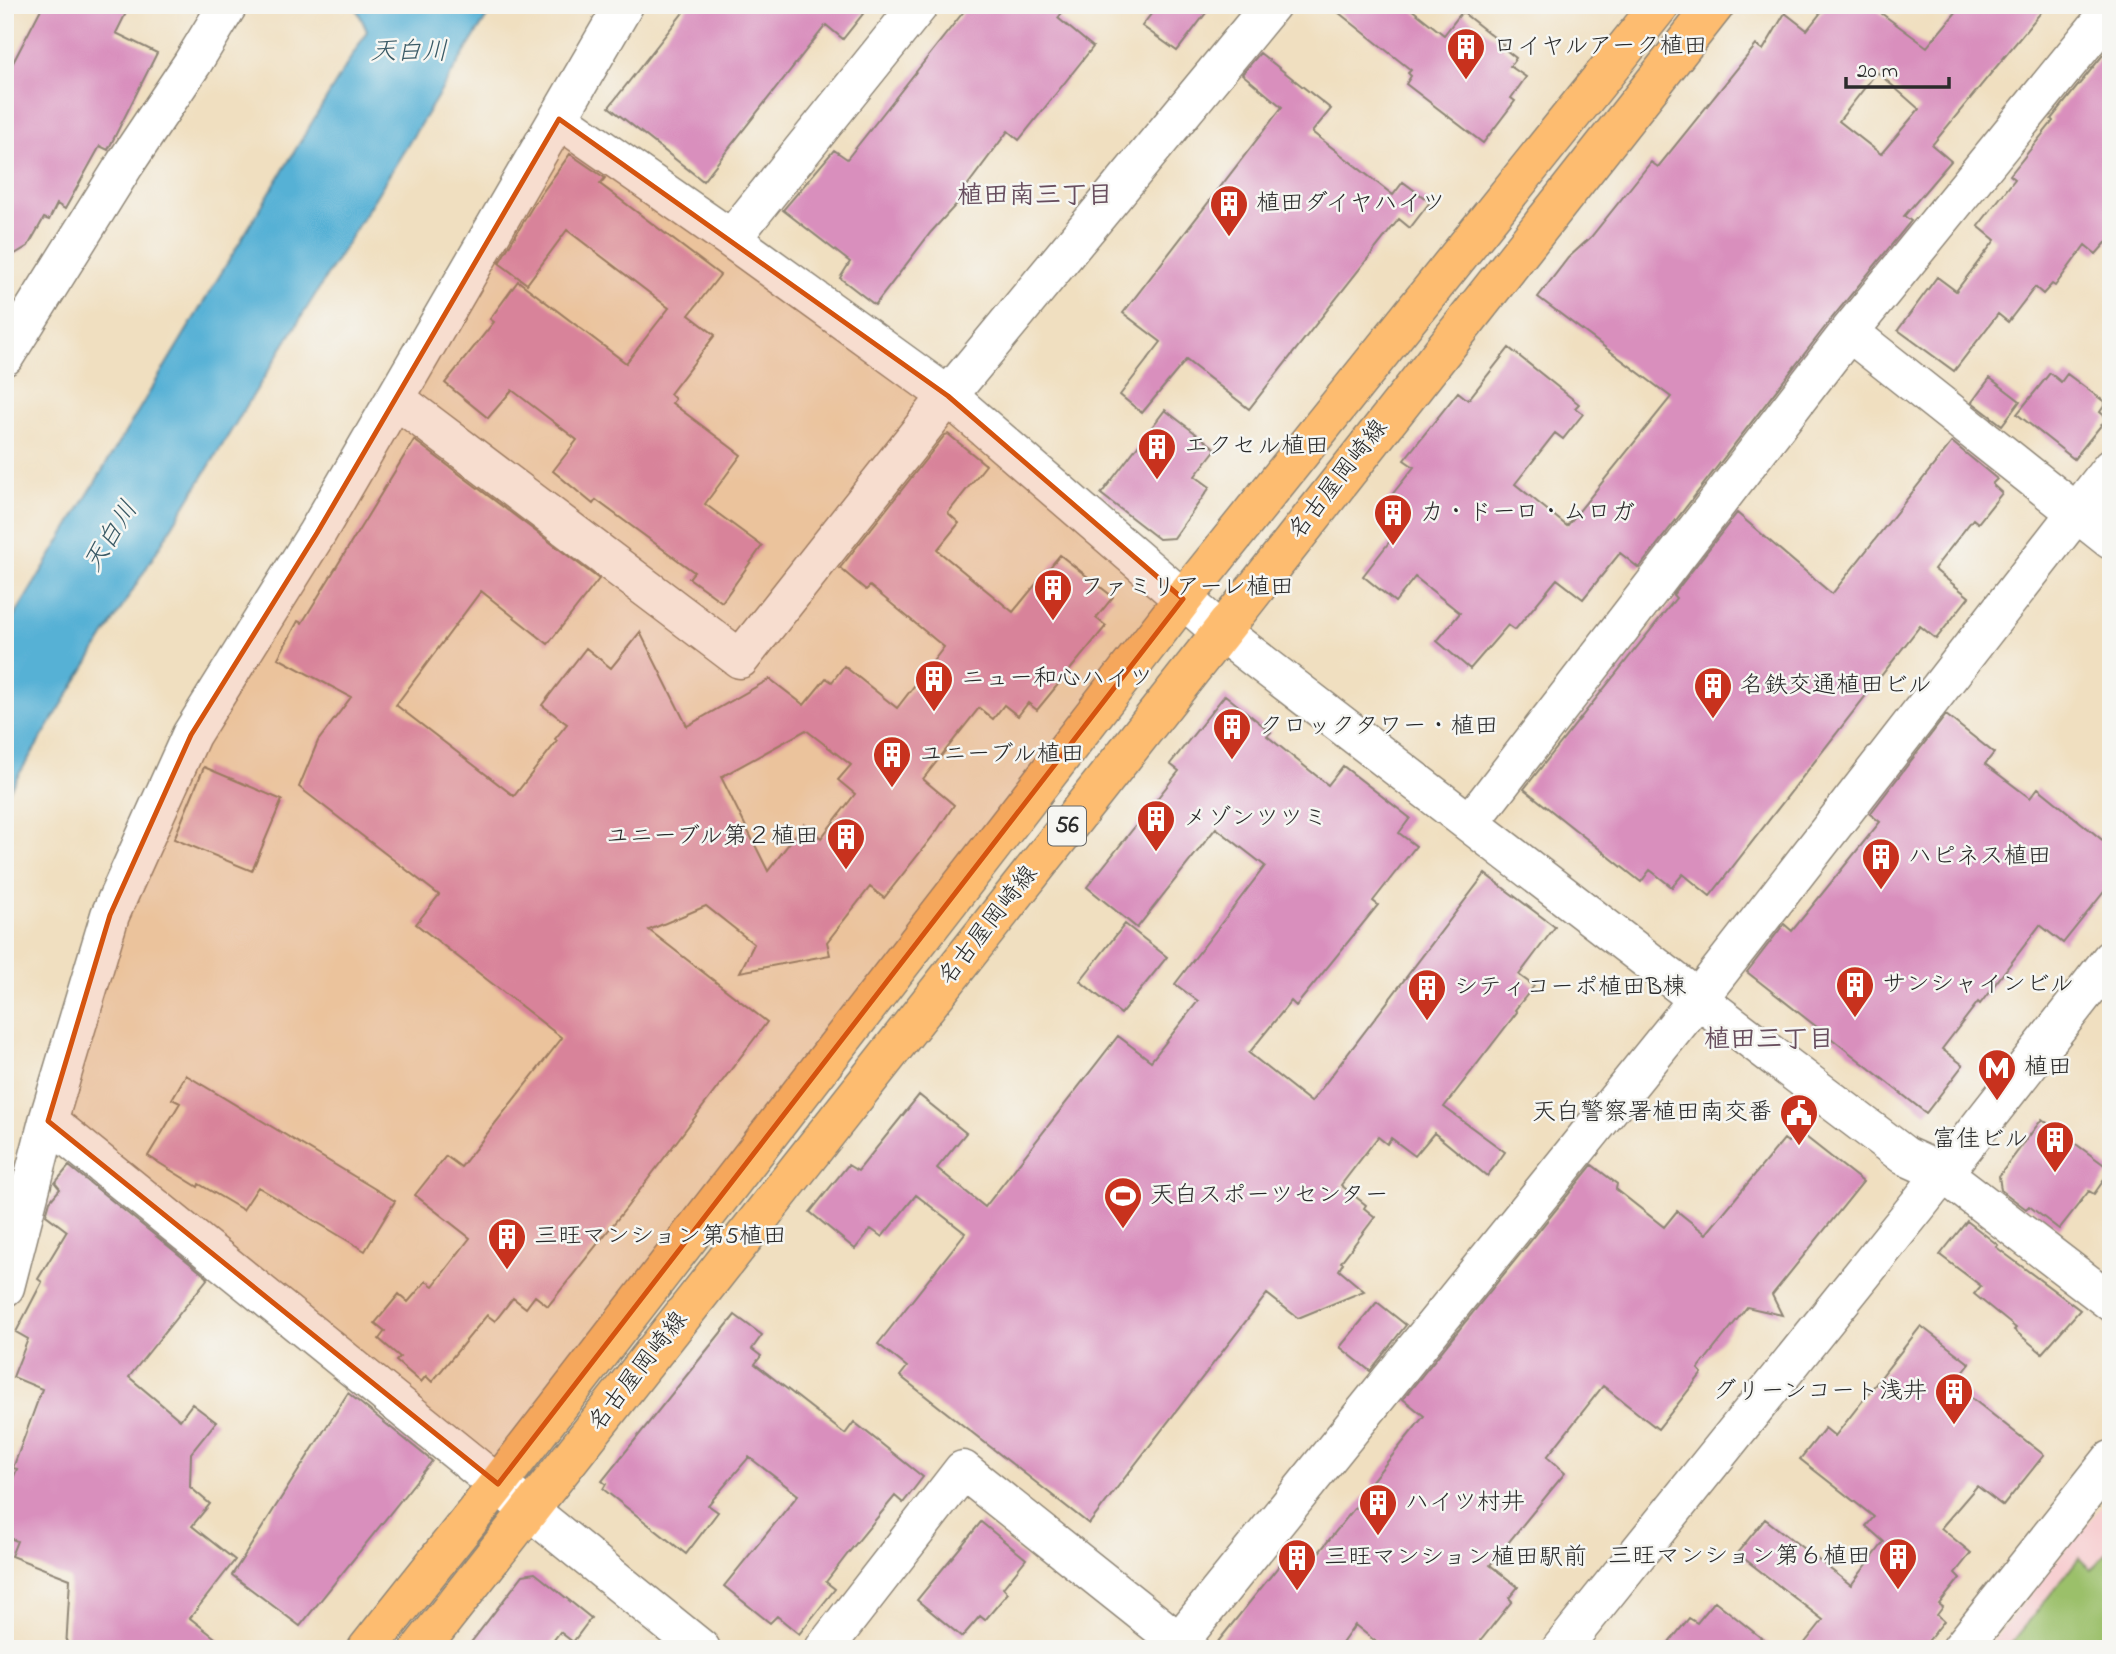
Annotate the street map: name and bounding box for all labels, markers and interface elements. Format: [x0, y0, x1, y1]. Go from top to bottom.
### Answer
building icon: ロイヤルアーク植田 [1445, 26, 1487, 81]
place label: ロイヤルアーク植田 [1493, 30, 1708, 65]
water label: 天白川 [370, 34, 448, 72]
scale bar [1846, 46, 1950, 90]
text: 20 m [1857, 57, 1898, 87]
district label: 植田南三丁目 [957, 178, 1113, 216]
building icon: 植田ダイヤハイツ [1208, 183, 1250, 238]
place label: 植田ダイヤハイツ [1256, 187, 1446, 222]
street label: 名古屋岡崎線 [1281, 412, 1397, 548]
building icon: エクセル植田 [1136, 426, 1178, 481]
place label: エクセル植田 [1184, 430, 1329, 465]
building icon: カ・ドーロ・ムロガ [1372, 492, 1414, 547]
water label: 天白川 [75, 494, 149, 580]
place label: カ・ドーロ・ムロガ [1420, 496, 1635, 531]
building icon: ファミリアーレ植田 [1032, 567, 1074, 622]
place label: ファミリアーレ植田 [1080, 571, 1294, 606]
building icon: ニュー和心ハイツ [913, 658, 955, 713]
place label: ニュー和心ハイツ [961, 662, 1153, 697]
building icon: 名鉄交通植田ビル [1692, 665, 1734, 720]
place label: 名鉄交通植田ビル [1740, 669, 1932, 704]
building icon: クロックタワー・植田 [1211, 706, 1253, 761]
place label: クロックタワー・植田 [1259, 710, 1499, 745]
building icon: ユニーブル植田 [871, 734, 913, 789]
place label: ユニーブル植田 [919, 738, 1085, 773]
building icon: メゾンツツミ [1135, 798, 1177, 853]
place label: メゾンツツミ [1183, 802, 1327, 837]
road number: 56 [1048, 806, 1086, 846]
building icon: ユニーブル第２植田 [825, 816, 867, 871]
place label: ユニーブル第２植田 [605, 820, 819, 855]
building icon: ハピネス植田 [1860, 836, 1902, 891]
place label: ハピネス植田 [1908, 840, 2052, 875]
street label: 名古屋岡崎線 [931, 858, 1047, 994]
building icon: サンシャインビル [1834, 964, 1876, 1019]
building icon: シティコーポ植田B棟 [1406, 967, 1448, 1022]
place label: サンシャインビル [1882, 968, 2074, 1003]
place label: シティコーポ植田B棟 [1454, 971, 1686, 1006]
district label: 植田三丁目 [1704, 1022, 1834, 1060]
metro station icon: 植田 [1976, 1047, 2018, 1102]
place label: 植田 [2024, 1051, 2072, 1086]
public building icon: 天白警察署植田南交番 [1778, 1092, 1820, 1147]
place label: 天白警察署植田南交番 [1532, 1096, 1772, 1131]
building icon: 富佳ビル [2034, 1119, 2076, 1174]
place label: 富佳ビル [1932, 1123, 2028, 1158]
sports icon: 天白スポーツセンター [1102, 1175, 1144, 1230]
place label: 天白スポーツセンター [1150, 1179, 1389, 1214]
building icon: 三旺マンション第5植田 [486, 1216, 528, 1271]
place label: 三旺マンション第5植田 [534, 1220, 787, 1255]
street label: 名古屋岡崎線 [581, 1304, 697, 1440]
building icon: グリーンコート浅井 [1933, 1371, 1975, 1426]
place label: グリーンコート浅井 [1712, 1375, 1927, 1410]
building icon: ハイツ村井 [1357, 1482, 1399, 1537]
place label: ハイツ村井 [1405, 1486, 1525, 1521]
building icon: 三旺マンション第６植田 [1877, 1536, 1919, 1591]
building icon: 三旺マンション植田駅前 [1276, 1537, 1318, 1592]
place label: 三旺マンション第６植田 [1608, 1540, 1871, 1575]
place label: 三旺マンション植田駅前 [1324, 1541, 1587, 1576]

